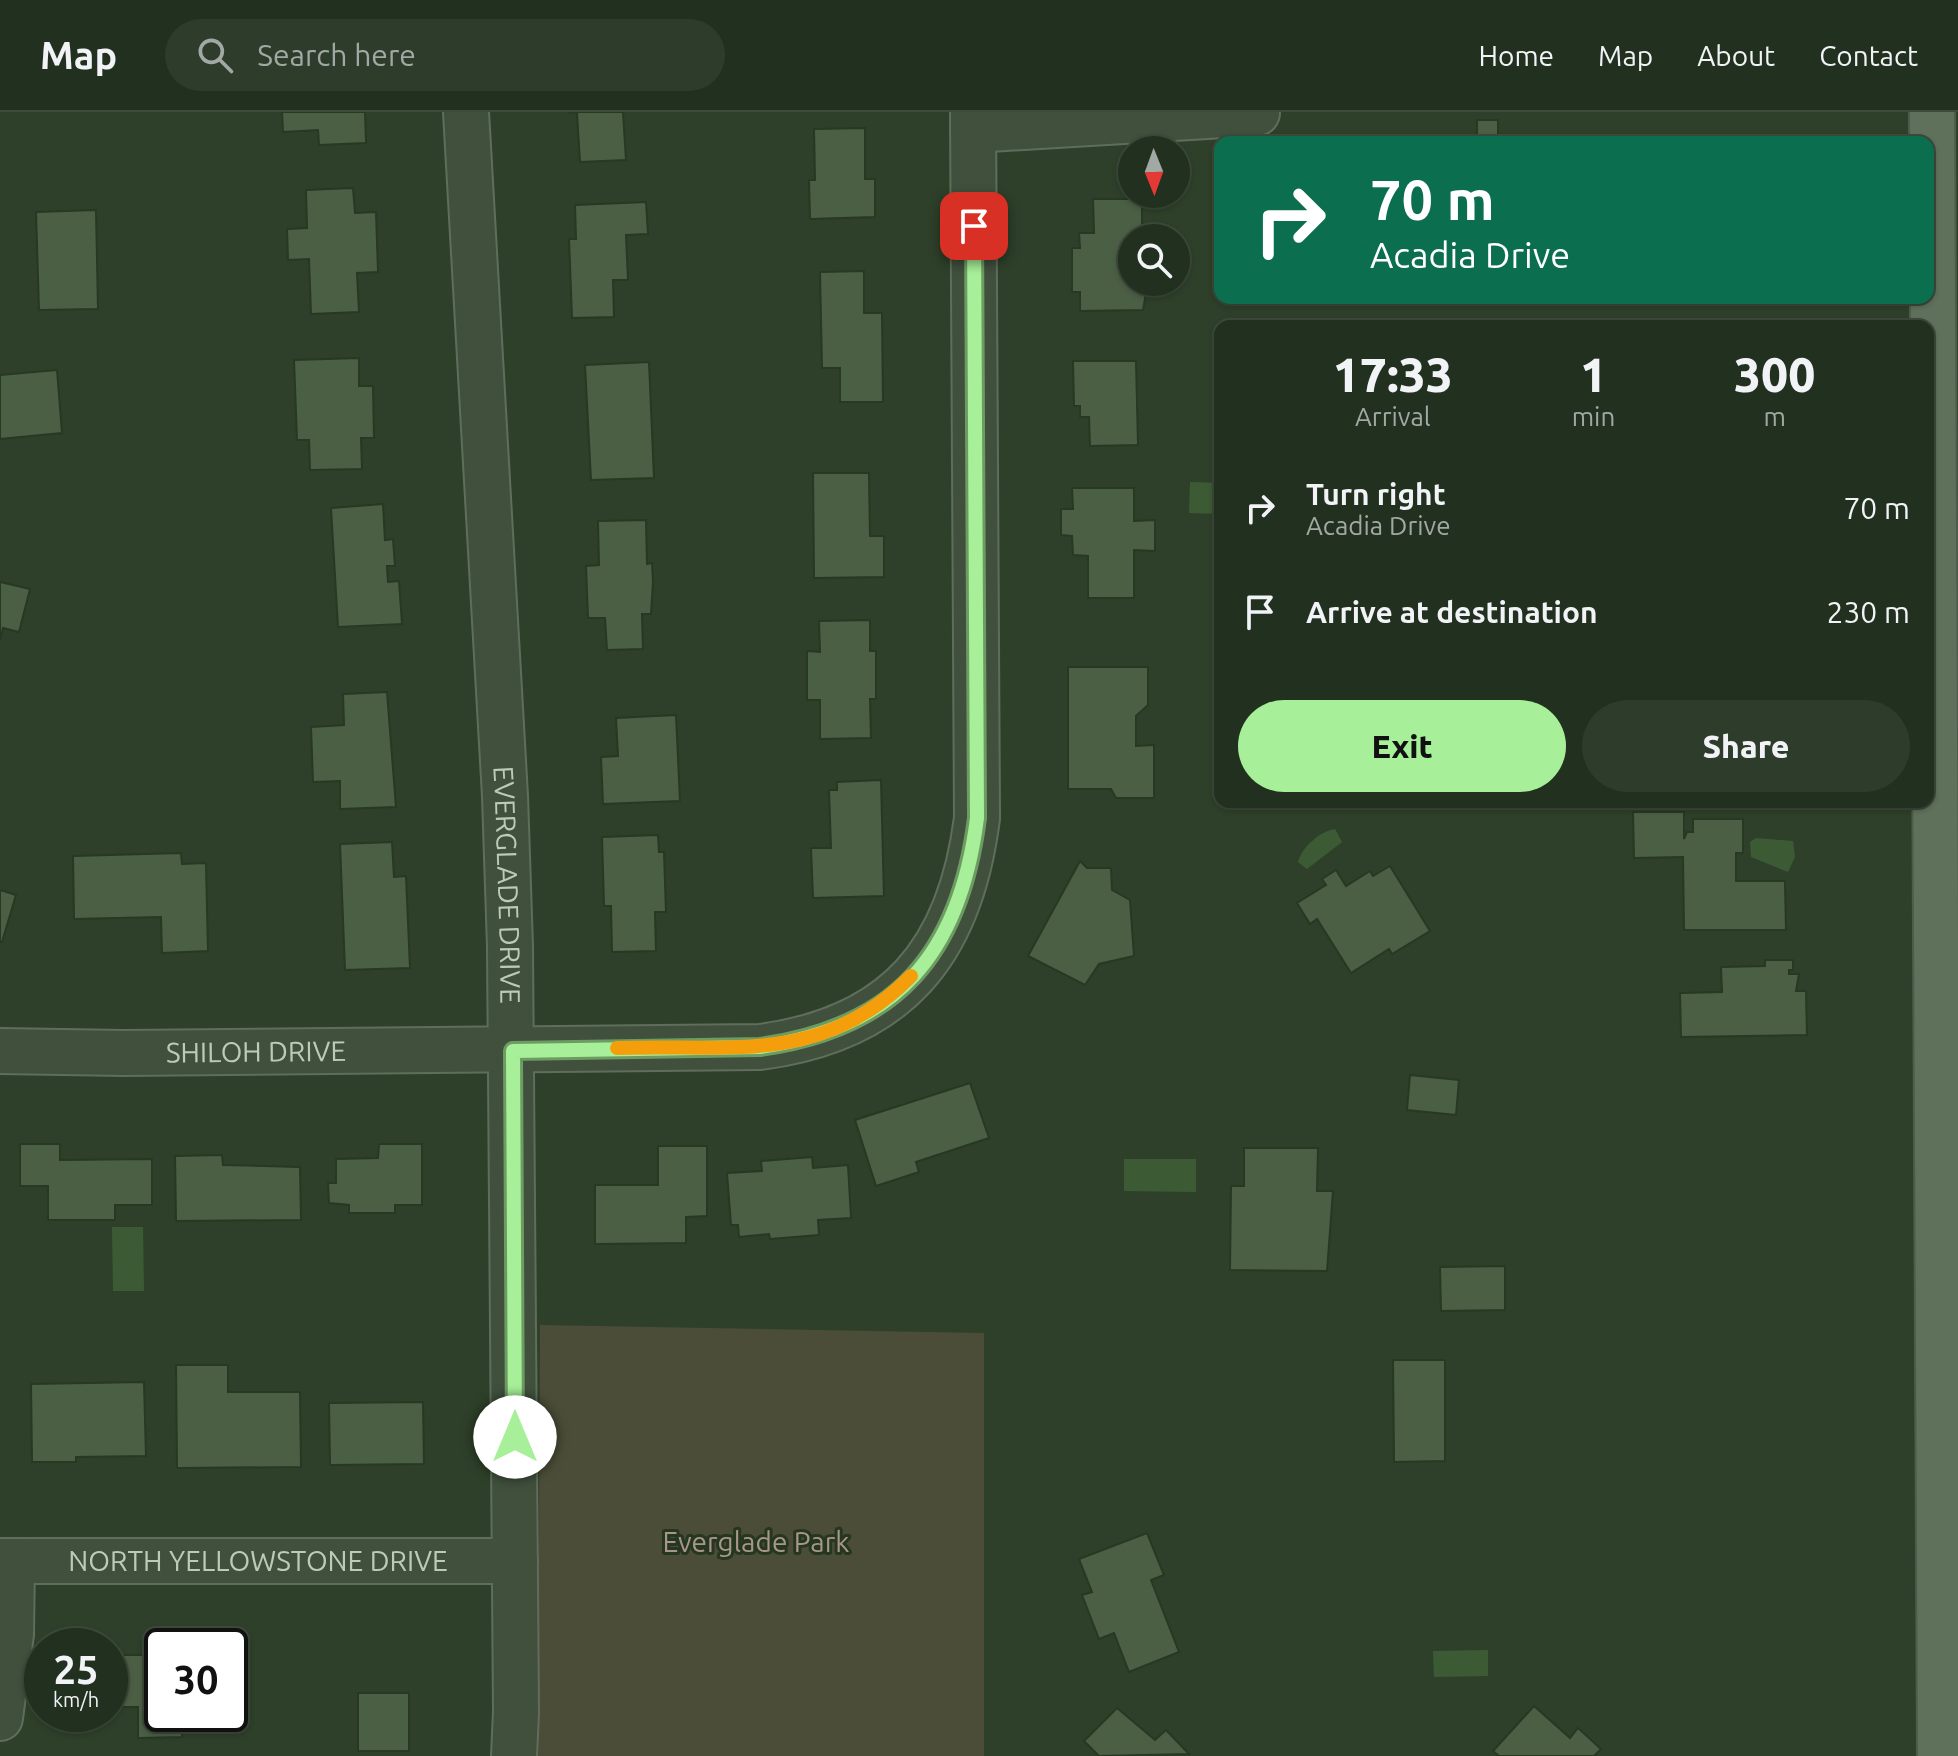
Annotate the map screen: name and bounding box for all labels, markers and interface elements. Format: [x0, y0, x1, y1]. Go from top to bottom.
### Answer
search box [165, 19, 725, 91]
icon: search [193, 33, 237, 77]
text: Map [40, 34, 117, 76]
text: Search here [257, 38, 416, 72]
text: Home [1479, 40, 1554, 71]
text: Map [1598, 40, 1653, 71]
text: About [1697, 40, 1775, 71]
text: Contact [1819, 40, 1918, 71]
north arrow [1118, 136, 1190, 208]
map controls [1118, 136, 1190, 296]
icon: right [1238, 168, 1342, 272]
text: 70 m [1370, 168, 1495, 231]
pin [940, 192, 1008, 260]
icon: arrive [952, 204, 996, 248]
button: search [1118, 224, 1190, 296]
text: Acadia Drive [1370, 234, 1570, 275]
text: 17:33 [1333, 347, 1453, 401]
text: 1 [1580, 347, 1607, 401]
text: 300 [1734, 347, 1815, 401]
text: Arrival [1355, 402, 1431, 431]
text: min [1572, 402, 1615, 431]
text: m [1763, 402, 1786, 431]
text: Turn right [1306, 477, 1446, 511]
icon: right [1238, 486, 1282, 530]
text: 70 m [1843, 491, 1910, 525]
text: Acadia Drive [1306, 511, 1451, 540]
icon: arrive [1238, 590, 1282, 634]
text: Arrive at destination [1306, 595, 1598, 629]
text: 230 m [1826, 595, 1910, 629]
button: Exit [1238, 700, 1566, 792]
button: Share [1582, 700, 1910, 792]
street label: EVERGLADE DRIVE [488, 765, 526, 1004]
street label: SHILOH DRIVE [166, 1035, 346, 1068]
position arrow [473, 1395, 557, 1479]
park label: Everglade Park [663, 1526, 849, 1557]
street label: NORTH YELLOWSTONE DRIVE [68, 1545, 448, 1576]
speed limit sign: 30 [144, 1628, 248, 1732]
text: 25 [53, 1647, 99, 1692]
text: km/h [53, 1688, 99, 1711]

